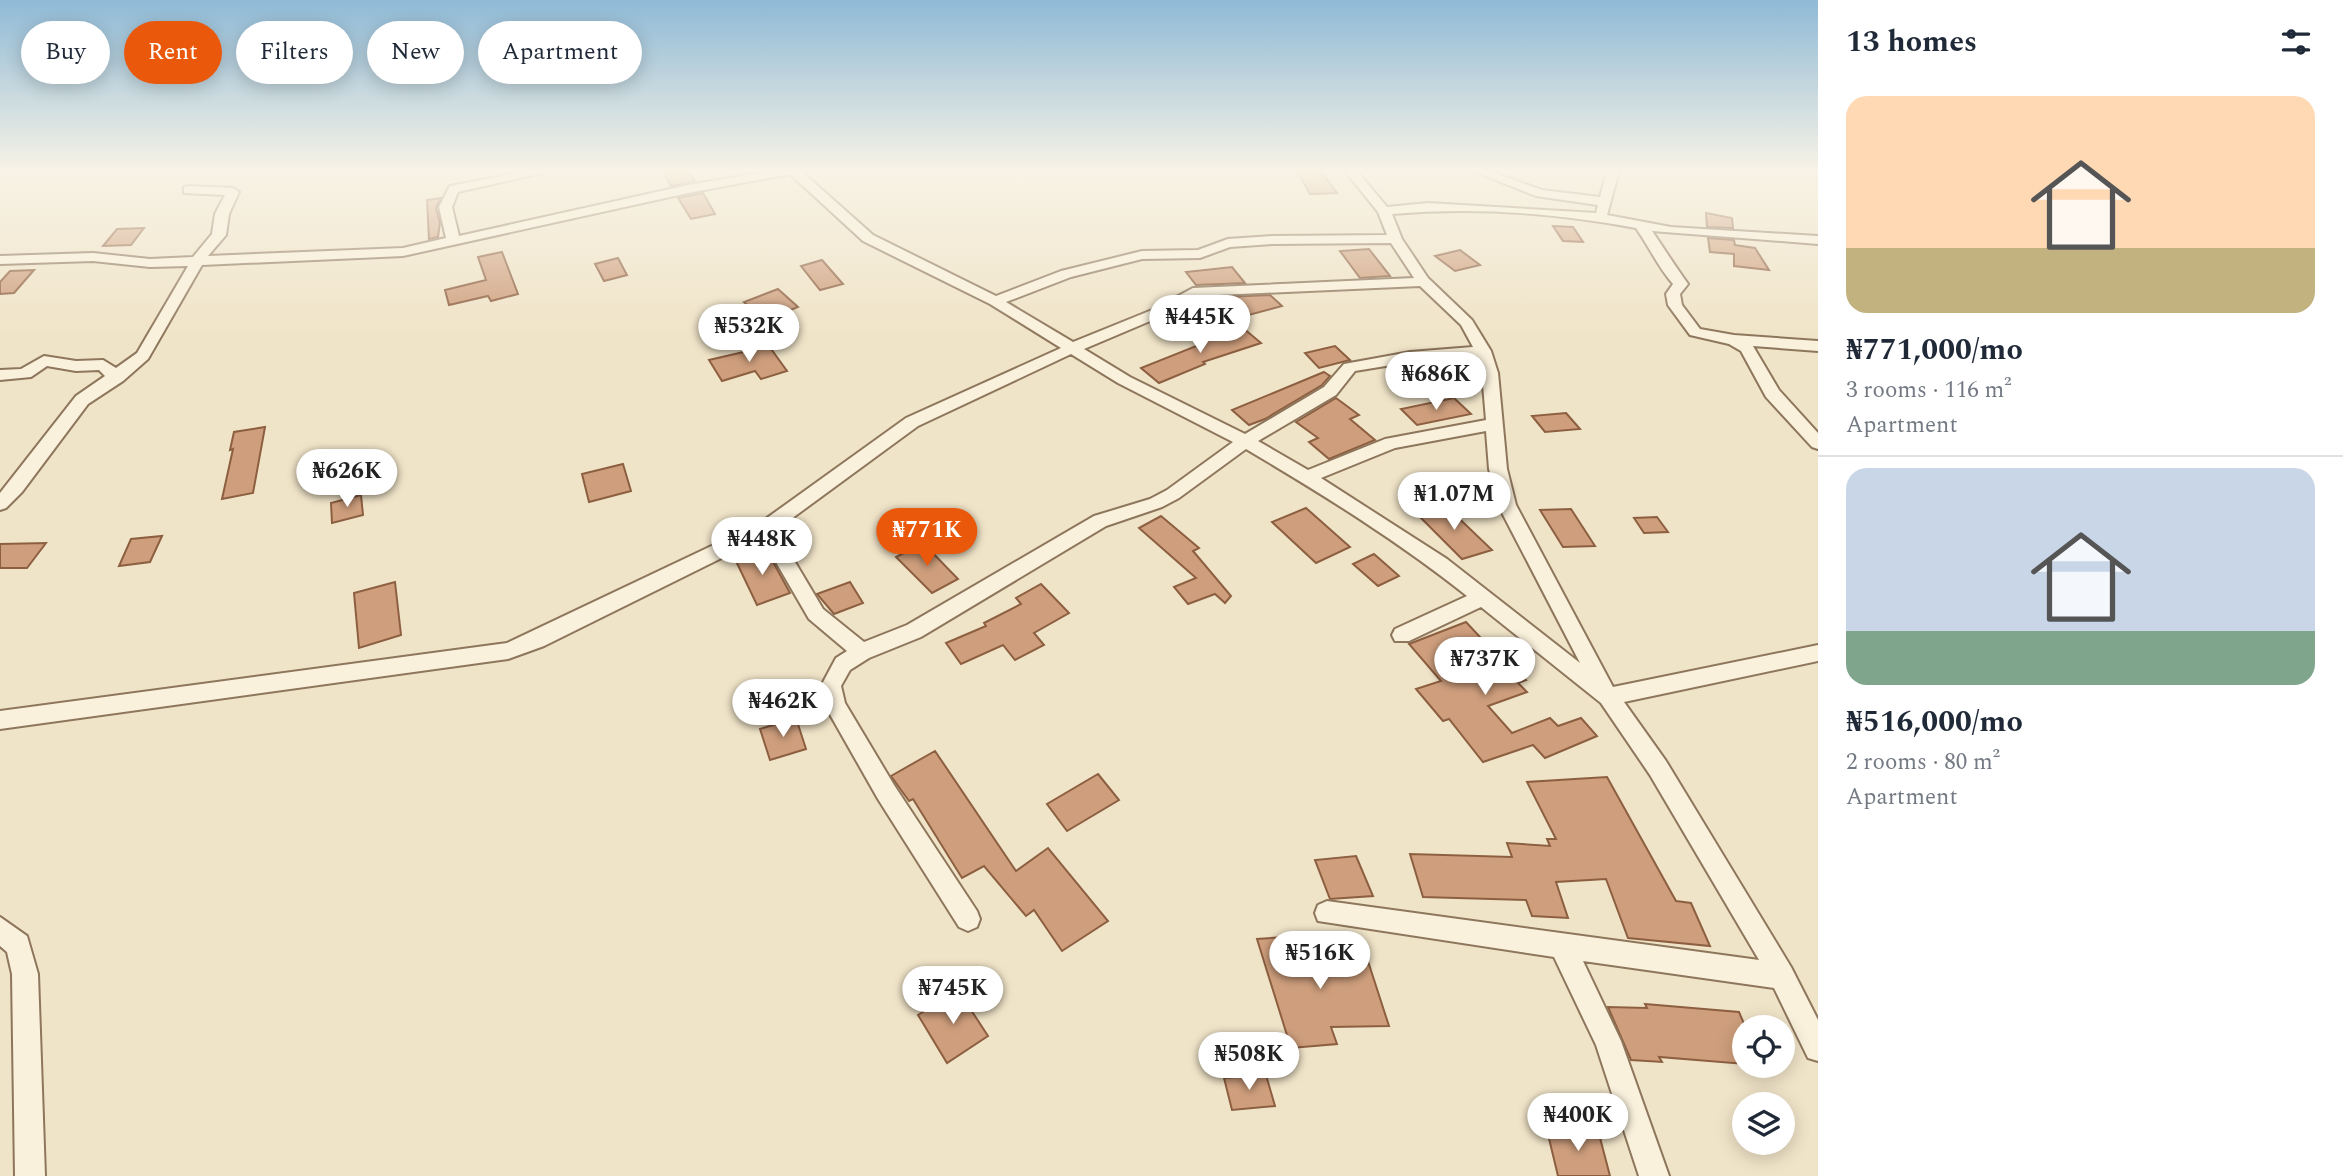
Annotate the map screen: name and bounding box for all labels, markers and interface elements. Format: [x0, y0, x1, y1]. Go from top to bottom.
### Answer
text: 13 homes [1846, 19, 1977, 65]
chip: Buy [21, 21, 110, 84]
chip: Rent [124, 21, 222, 84]
chip: Filters [236, 21, 353, 84]
chip: New [367, 21, 464, 84]
chip: Apartment [478, 21, 642, 84]
icon: filters [2277, 23, 2315, 61]
icon: home [2018, 142, 2144, 268]
pin: ₦445K [1151, 296, 1249, 355]
text: ₦445K [1165, 300, 1235, 335]
pin: ₦532K [700, 304, 798, 364]
text: ₦532K [714, 309, 784, 344]
text: ₦771,000/mo [1846, 327, 2023, 373]
pin: ₦686K [1387, 352, 1485, 412]
text: ₦686K [1401, 357, 1471, 392]
text: 3 rooms · 116 m² [1846, 373, 2012, 408]
text: Apartment [1846, 408, 1958, 443]
pin: ₦626K [298, 449, 396, 509]
text: ₦626K [312, 454, 382, 489]
pin: ₦1.07M [1397, 472, 1511, 532]
text: ₦1.07M [1414, 477, 1494, 512]
pin: ₦771K [878, 508, 976, 568]
text: ₦771K [892, 513, 962, 548]
icon: home [2018, 514, 2144, 640]
pin: ₦448K [713, 518, 811, 577]
text: ₦448K [727, 522, 797, 557]
pin: ₦737K [1436, 638, 1534, 697]
text: ₦737K [1450, 642, 1520, 677]
pin: ₦462K [734, 680, 832, 739]
text: ₦462K [748, 684, 818, 719]
text: ₦516,000/mo [1846, 699, 2023, 745]
text: 2 rooms · 80 m² [1846, 745, 2000, 780]
text: Apartment [1846, 780, 1958, 815]
pin: ₦516K [1271, 932, 1369, 991]
text: ₦516K [1285, 936, 1355, 971]
pin: ₦745K [904, 967, 1002, 1026]
text: ₦745K [918, 971, 988, 1006]
map controls [1732, 1015, 1795, 1155]
button: locate [1732, 1015, 1795, 1078]
pin: ₦508K [1200, 1032, 1298, 1092]
text: ₦508K [1214, 1037, 1284, 1072]
button: layers [1732, 1092, 1795, 1155]
pin: ₦400K [1529, 1094, 1627, 1153]
text: ₦400K [1543, 1098, 1613, 1133]

